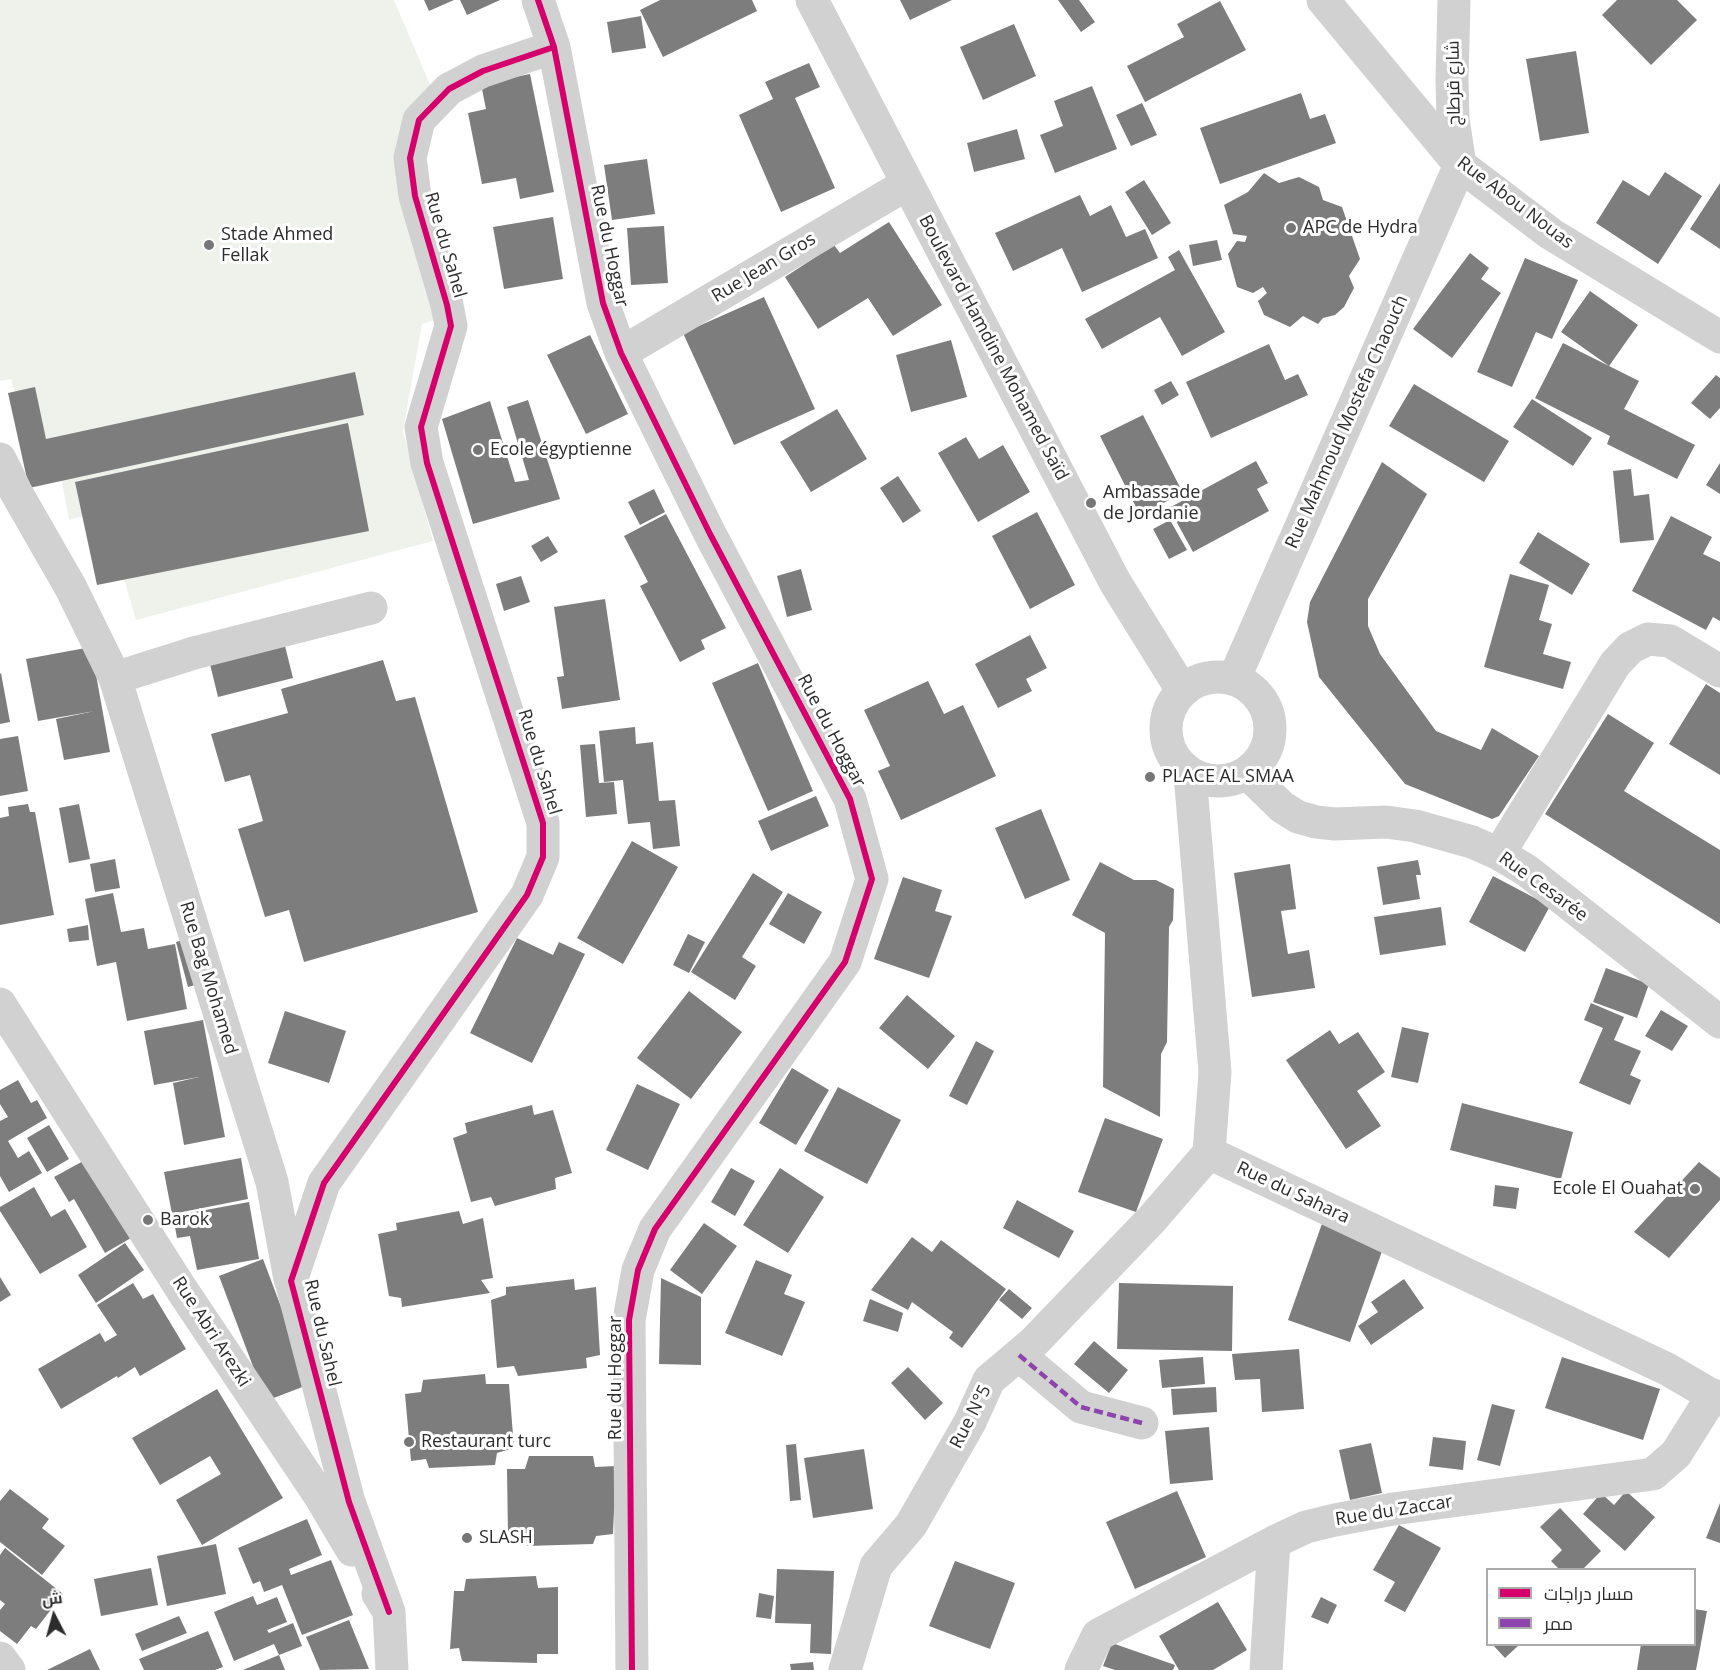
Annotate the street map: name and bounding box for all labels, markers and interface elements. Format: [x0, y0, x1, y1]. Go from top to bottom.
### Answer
street label: شارع قرطاج [1442, 40, 1466, 126]
street label: Rue Abou Nouas [1453, 152, 1577, 254]
street label: Rue du Hoggar [585, 183, 633, 309]
street label: Rue du Sahel [420, 190, 470, 300]
street label: Boulevard Hamdine Mohamed Saïd [914, 212, 1072, 484]
place label: APC de Hydra [1303, 217, 1418, 239]
marker: APC de Hydra [1284, 221, 1298, 235]
place label: Stade Ahmed Fellak [221, 224, 333, 266]
street label: Rue Jean Gros [708, 228, 820, 308]
marker: Stade Ahmed Fellak [202, 238, 216, 252]
street label: Rue Mahmoud Mostefa Chaouch [1281, 292, 1413, 552]
place label: Ecole égyptienne [490, 439, 632, 461]
marker: Ecole égyptienne [471, 443, 485, 457]
place label: Ambassade de Jordanie [1103, 482, 1200, 524]
marker: Ambassade de Jordanie [1084, 496, 1098, 510]
street label: Rue du Hoggar [792, 671, 870, 791]
street label: Rue du Sahel [513, 707, 565, 817]
place label: PLACE AL SMAA [1162, 766, 1294, 788]
marker: PLACE AL SMAA [1143, 770, 1157, 784]
street label: Rue Cesarée [1494, 848, 1592, 926]
street label: Rue Bag Mohamed [174, 899, 242, 1057]
street label: Rue du Sahara [1233, 1157, 1353, 1229]
place label: Ecole El Ouahat [1552, 1178, 1683, 1200]
marker: Ecole El Ouahat [1688, 1182, 1702, 1196]
place label: Barok [160, 1209, 209, 1231]
marker: Barok [141, 1213, 155, 1227]
street label: Rue Abri Arezki [167, 1273, 255, 1391]
street label: Rue du Sahel [299, 1277, 345, 1389]
street label: Rue du Hoggar [605, 1316, 627, 1440]
street label: Rue N°5 [946, 1382, 996, 1452]
place label: Restaurant turc [421, 1431, 551, 1453]
marker: Restaurant turc [402, 1435, 416, 1449]
street label: Rue du Zaccar [1334, 1491, 1454, 1531]
place label: SLASH [479, 1527, 533, 1549]
marker: SLASH [460, 1531, 474, 1545]
legend [1486, 1568, 1696, 1646]
text: مسار دراجات [1544, 1581, 1634, 1605]
north arrow [24, 1586, 84, 1646]
text: ش [41, 1586, 63, 1610]
text: ممر [1544, 1611, 1573, 1635]

